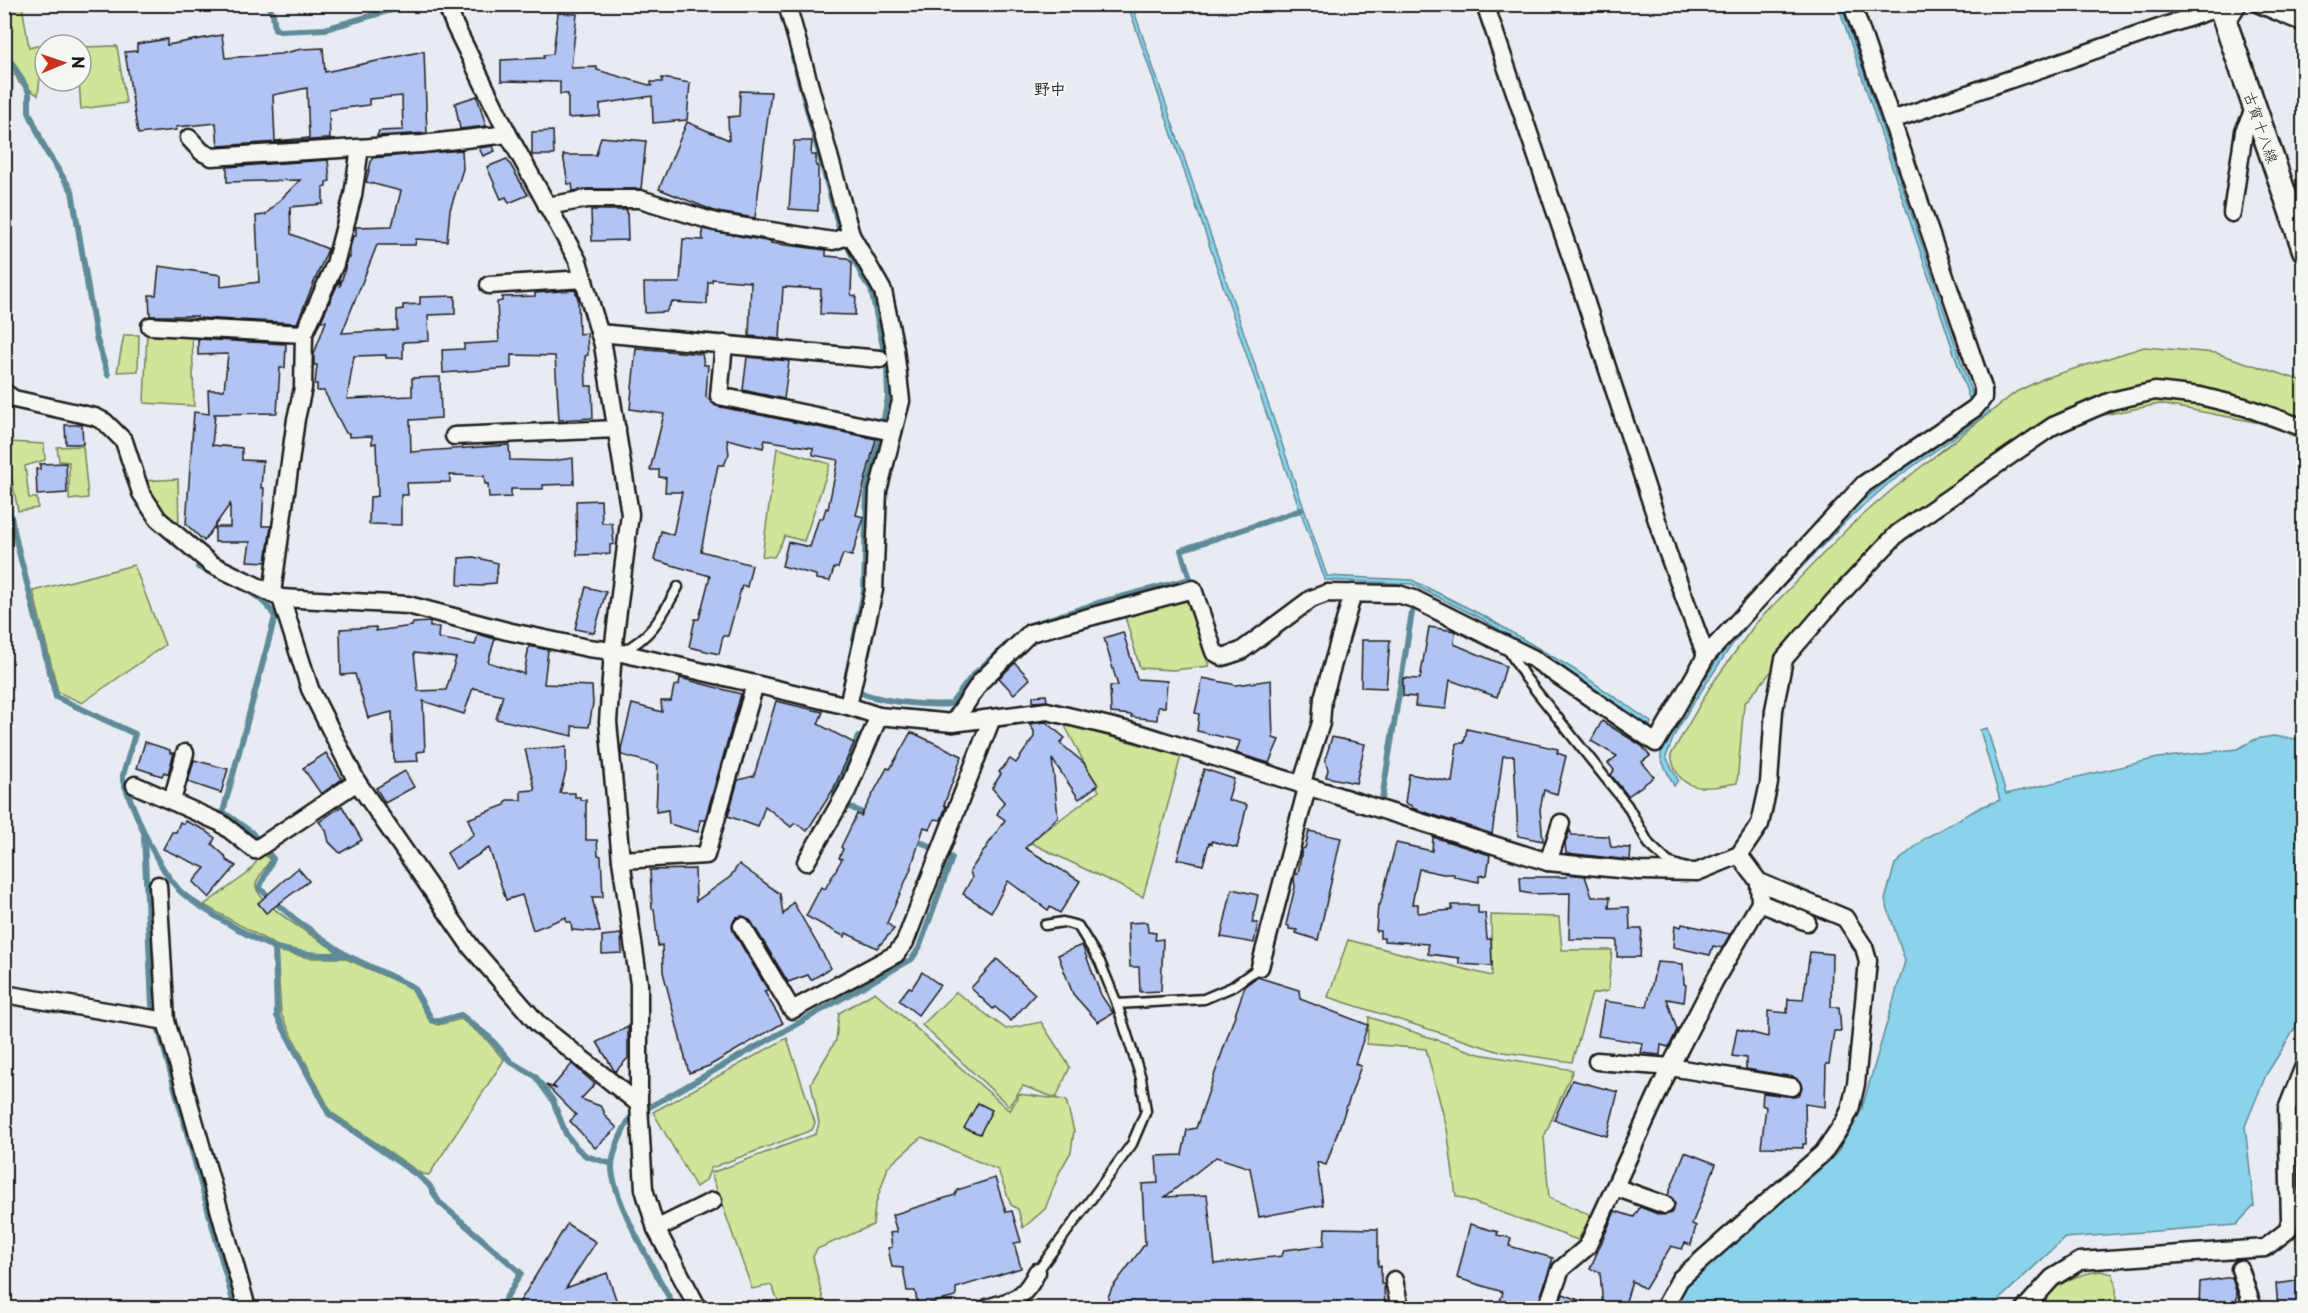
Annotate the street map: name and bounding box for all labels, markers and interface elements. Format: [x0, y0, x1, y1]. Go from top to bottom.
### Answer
north arrow [33, 33, 93, 93]
text: N [67, 56, 91, 69]
district label: 野中 [1034, 76, 1066, 100]
street label: 古賀十八線 [2239, 88, 2285, 166]

